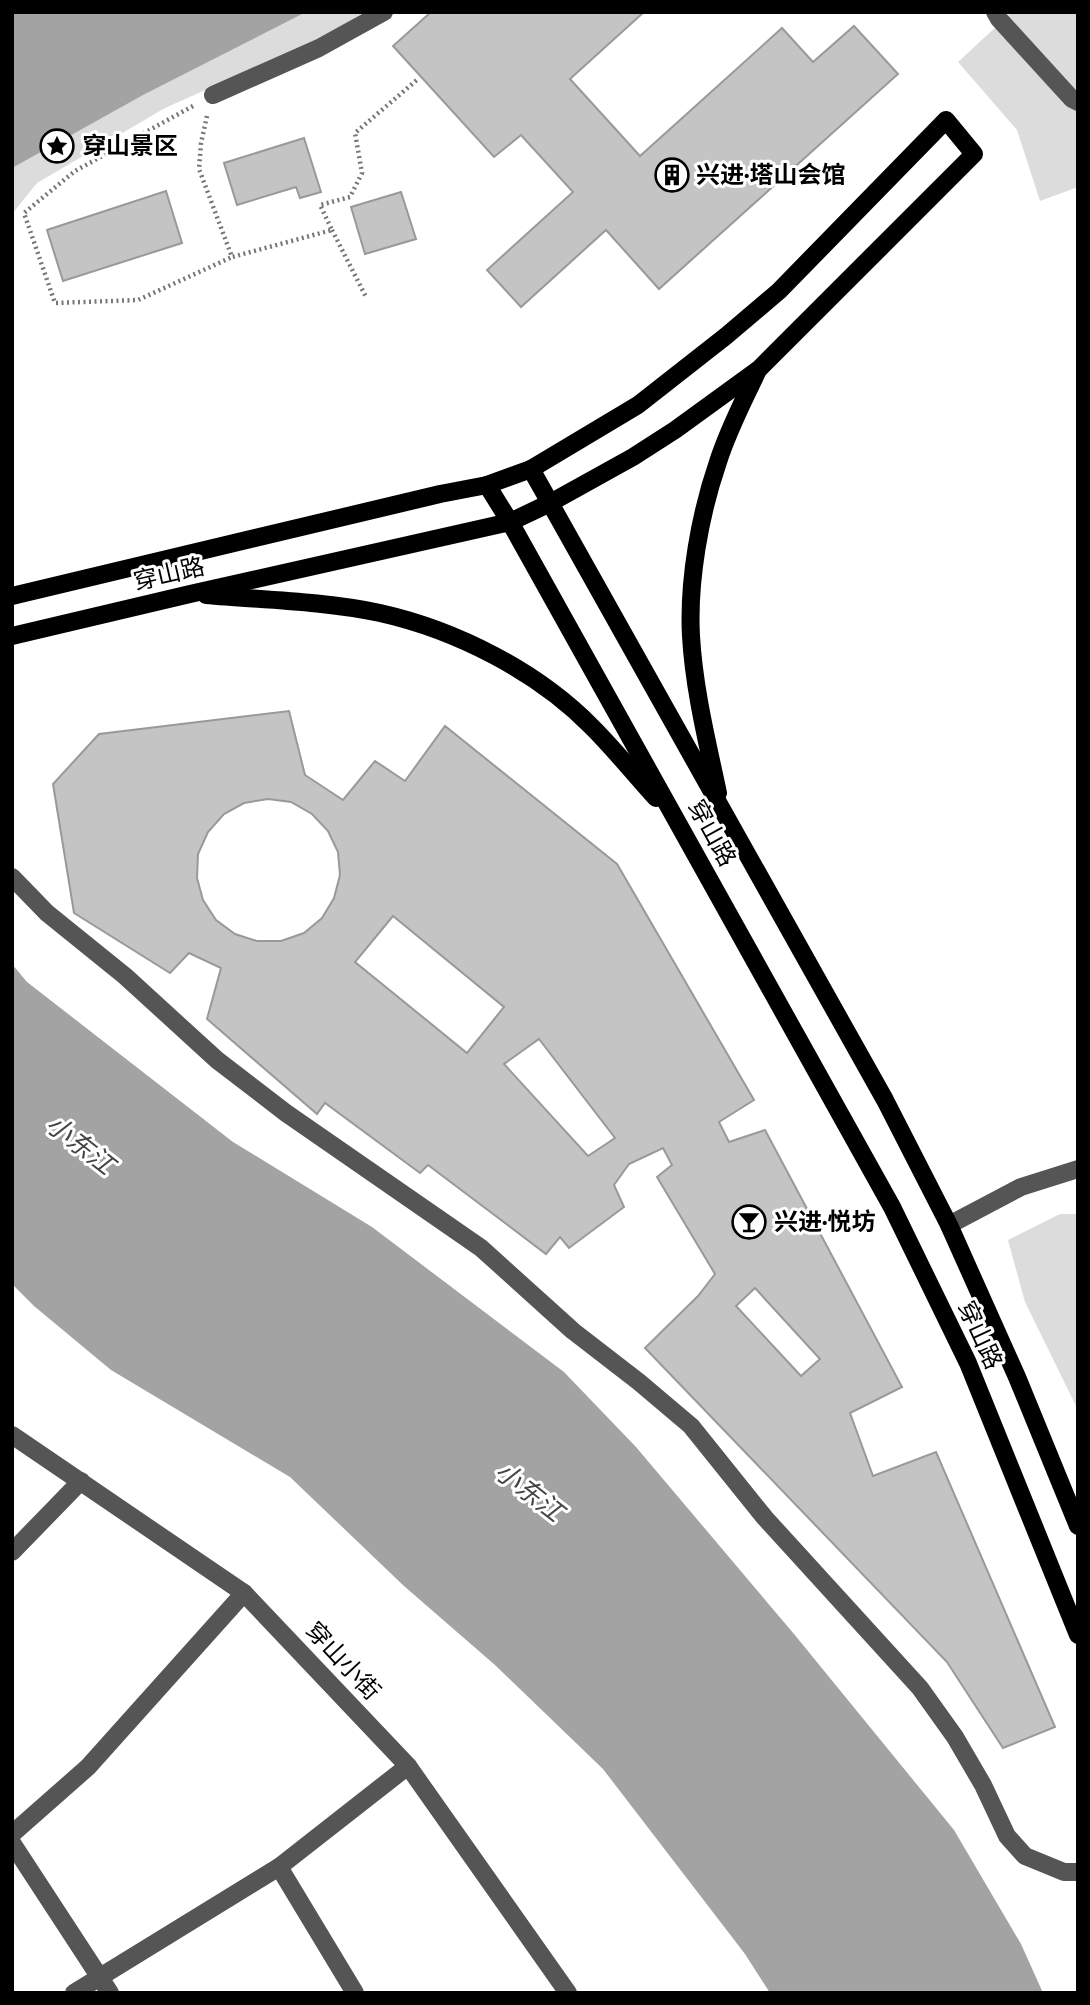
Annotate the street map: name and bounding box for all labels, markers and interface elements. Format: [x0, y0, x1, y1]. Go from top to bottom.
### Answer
place icon: 穿山景区 [38, 127, 76, 165]
place label: 穿山景区 [82, 132, 178, 160]
building icon: 兴进·塔山会馆 [653, 156, 691, 194]
place label: 兴进·塔山会馆 [696, 161, 846, 189]
street label: 穿山路 [131, 552, 207, 596]
street label: 穿山路 [682, 795, 742, 871]
water label: 小东江 [40, 1109, 123, 1183]
bar icon: 兴进·悦坊 [730, 1203, 768, 1241]
place label: 兴进·悦坊 [774, 1208, 876, 1236]
street label: 穿山路 [952, 1296, 1008, 1374]
water label: 小东江 [489, 1456, 572, 1530]
street label: 穿山小街 [300, 1616, 386, 1706]

